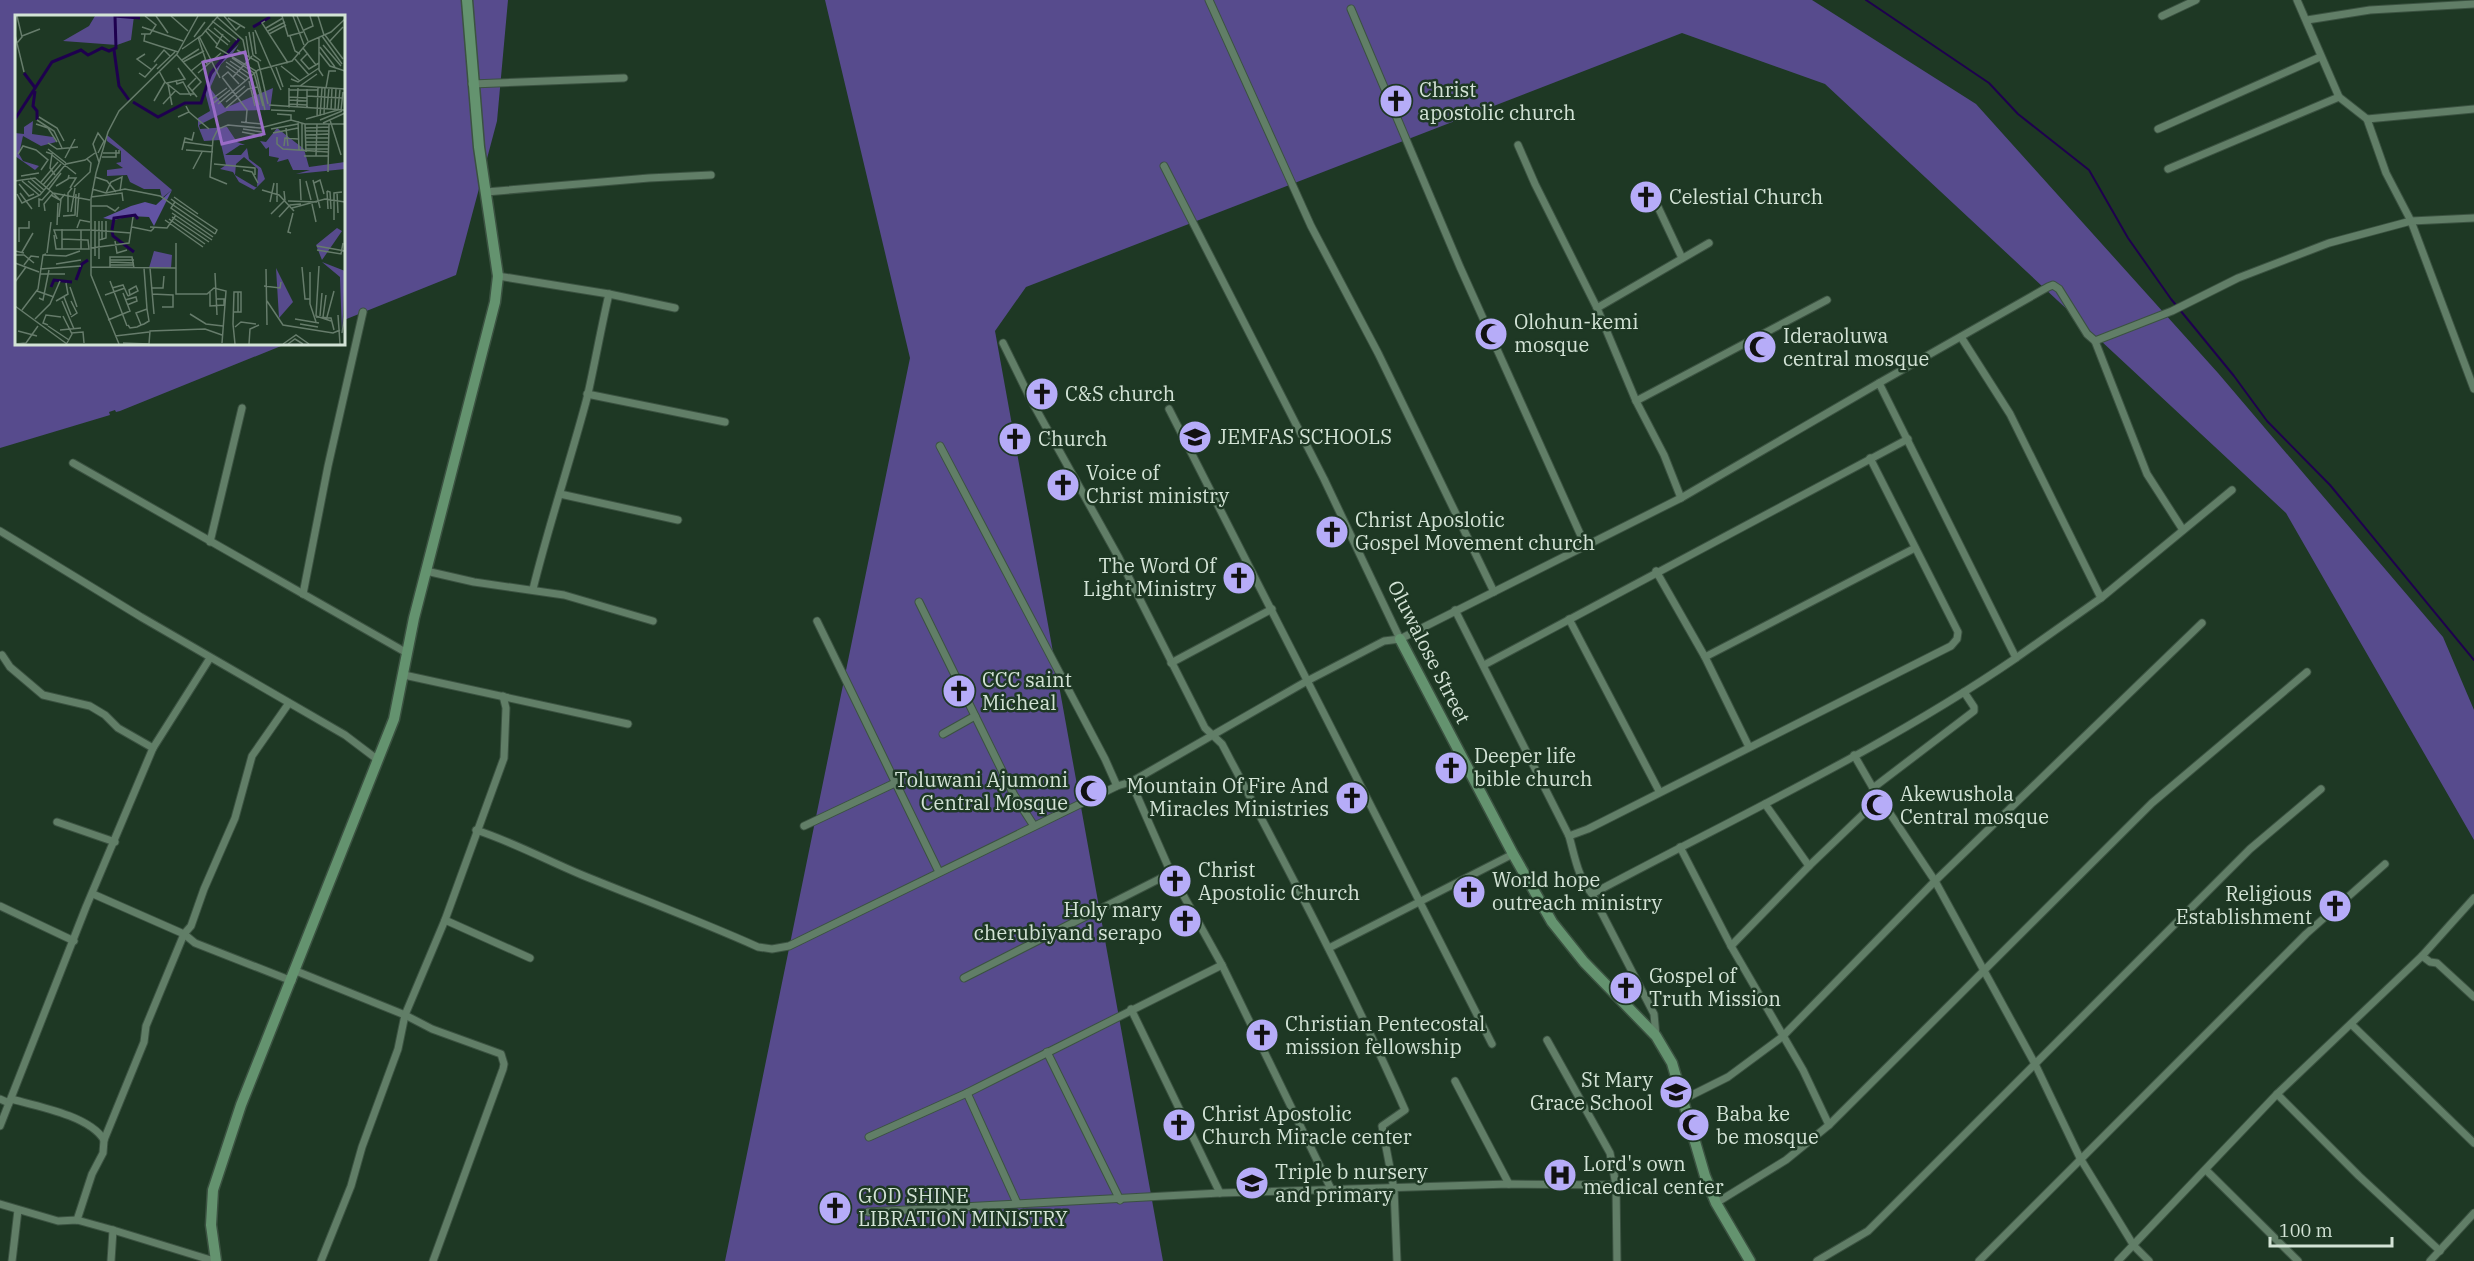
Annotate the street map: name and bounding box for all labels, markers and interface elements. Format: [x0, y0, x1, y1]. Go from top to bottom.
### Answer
inset map [15, 15, 345, 345]
place label: Christ apostolic church [1419, 76, 1576, 126]
church icon: Christ apostolic church [1378, 83, 1414, 119]
church icon: Celestial Church [1628, 179, 1664, 215]
place label: Celestial Church [1669, 183, 1823, 210]
place label: Olohun-kemi mosque [1514, 308, 1639, 358]
mosque icon: Olohun-kemi mosque [1473, 316, 1509, 352]
place label: Ideraoluwa central mosque [1783, 322, 1929, 372]
mosque icon: Ideraoluwa central mosque [1742, 329, 1778, 365]
church icon: C&S church [1024, 376, 1060, 412]
place label: C&S church [1065, 380, 1175, 407]
school or university icon: JEMFAS SCHOOLS [1177, 419, 1213, 455]
church icon: Church [997, 421, 1033, 457]
place label: JEMFAS SCHOOLS [1218, 423, 1392, 450]
place label: Church [1038, 425, 1108, 452]
place label: Voice of Christ ministry [1086, 459, 1230, 509]
church icon: Voice of Christ ministry [1045, 467, 1081, 503]
place label: Christ Aposlotic Gospel Movement church [1355, 506, 1595, 556]
church icon: Christ Aposlotic Gospel Movement church [1314, 514, 1350, 550]
place label: The Word Of Light Ministry [1083, 552, 1217, 602]
church icon: The Word Of Light Ministry [1221, 560, 1257, 596]
street label: Oluwalose Street [1382, 575, 1477, 728]
place label: CCC saint Micheal [982, 666, 1072, 716]
church icon: CCC saint Micheal [941, 673, 977, 709]
place label: Deeper life bible church [1474, 742, 1592, 792]
church icon: Deeper life bible church [1433, 750, 1469, 786]
place label: Toluwani Ajumoni Central Mosque [895, 766, 1068, 816]
place label: Mountain Of Fire And Miracles Ministries [1126, 772, 1329, 822]
mosque icon: Toluwani Ajumoni Central Mosque [1073, 773, 1109, 809]
church icon: Mountain Of Fire And Miracles Ministries [1334, 780, 1370, 816]
place label: Akewushola Central mosque [1900, 780, 2049, 830]
mosque icon: Akewushola Central mosque [1859, 787, 1895, 823]
place label: Christ Apostolic Church [1198, 856, 1360, 906]
church icon: Christ Apostolic Church [1157, 863, 1193, 899]
place label: World hope outreach ministry [1492, 866, 1662, 916]
church icon: World hope outreach ministry [1451, 874, 1487, 910]
place label: Religious Establishment [2176, 880, 2312, 930]
church icon: Religious Establishment [2317, 888, 2353, 924]
place label: Holy mary cherubiyand serapo [974, 896, 1162, 946]
church icon: Holy mary cherubiyand serapo [1167, 903, 1203, 939]
place label: Gospel of Truth Mission [1649, 962, 1781, 1012]
church icon: Gospel of Truth Mission [1608, 970, 1644, 1006]
place label: Christian Pentecostal mission fellowship [1285, 1010, 1485, 1060]
church icon: Christian Pentecostal mission fellowship [1244, 1017, 1280, 1053]
place label: St Mary Grace School [1530, 1066, 1653, 1116]
school or university icon: St Mary Grace School [1658, 1074, 1694, 1110]
place label: Christ Apostolic Church Miracle center [1202, 1100, 1412, 1150]
place label: Baba ke be mosque [1716, 1100, 1819, 1150]
church icon: Christ Apostolic Church Miracle center [1161, 1107, 1197, 1143]
mosque icon: Baba ke be mosque [1675, 1107, 1711, 1143]
place label: Lord's own medical center [1583, 1150, 1724, 1200]
hospital icon: Lord's own medical center [1542, 1157, 1578, 1193]
place label: Triple b nursery and primary [1275, 1158, 1428, 1208]
school or university icon: Triple b nursery and primary [1234, 1165, 1270, 1201]
place label: GOD SHINE LIBRATION MINISTRY [858, 1182, 1068, 1232]
church icon: GOD SHINE LIBRATION MINISTRY [817, 1190, 853, 1226]
scale bar [2270, 1210, 2392, 1248]
text: 100 m [2279, 1219, 2333, 1242]

